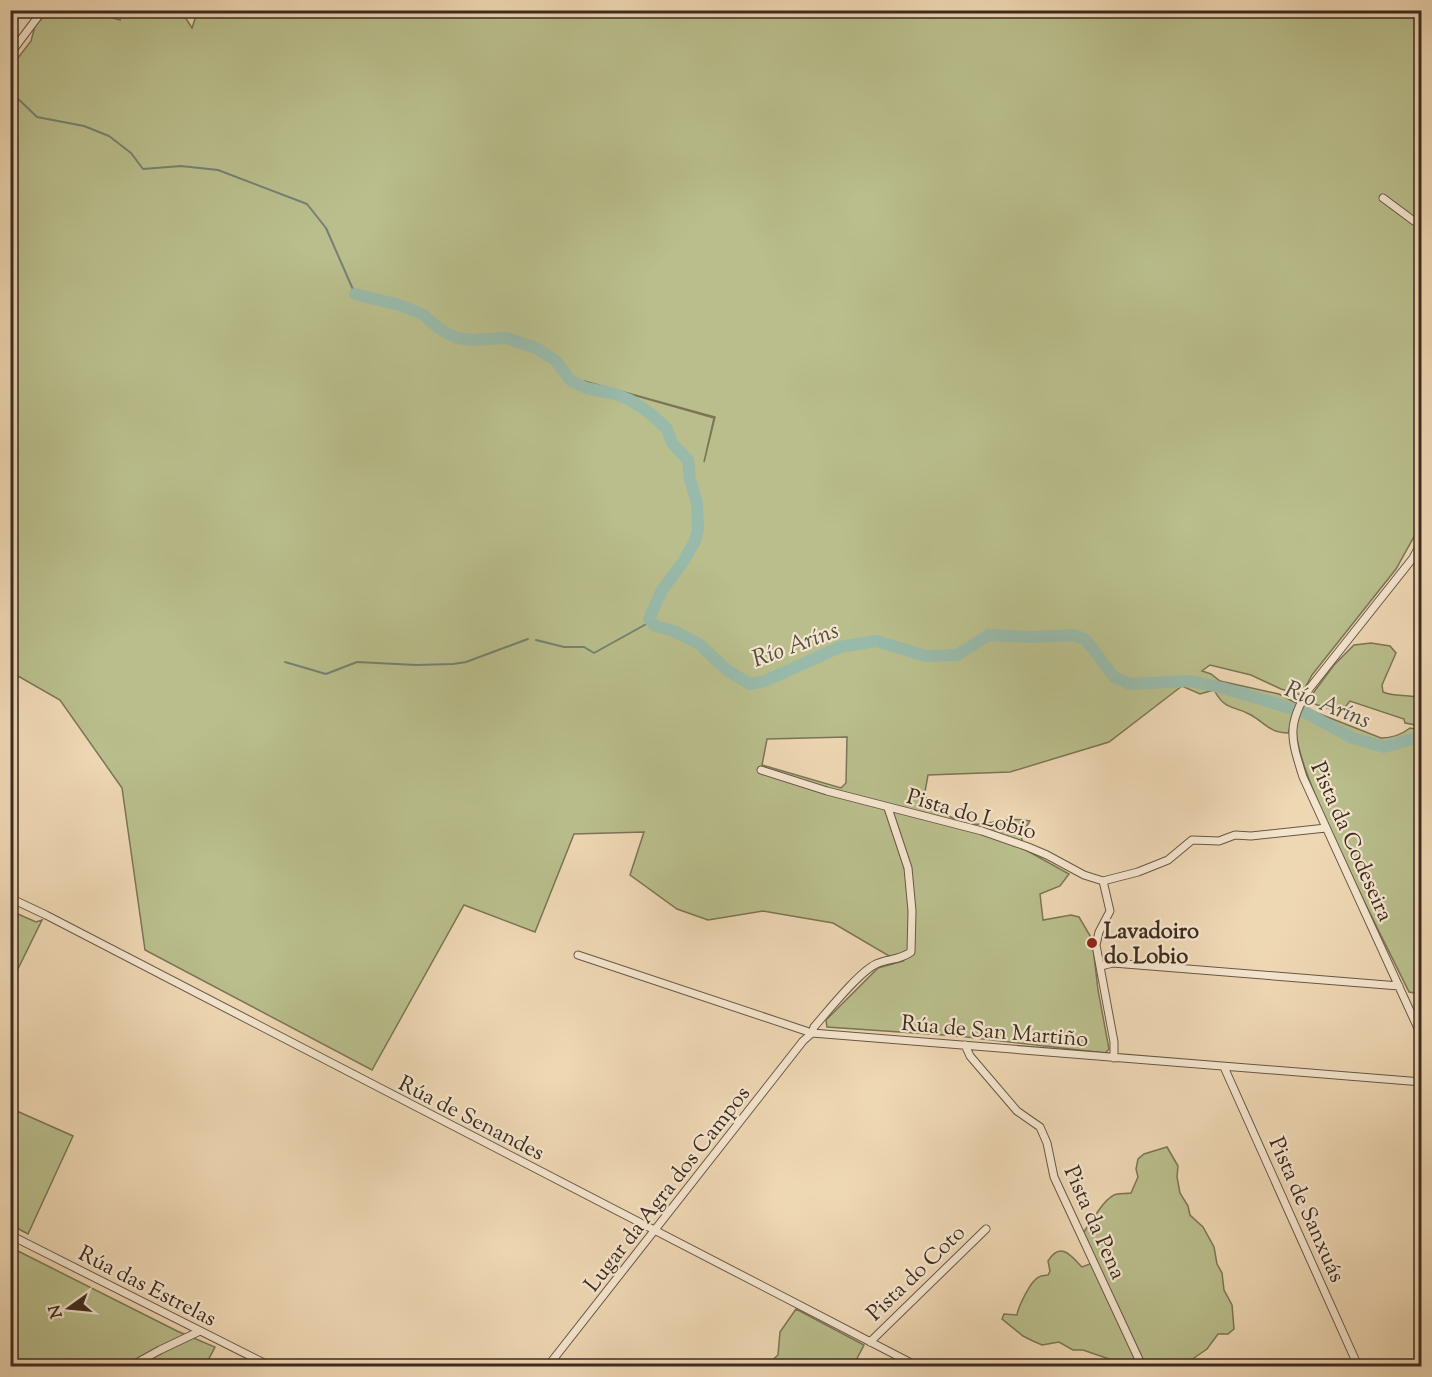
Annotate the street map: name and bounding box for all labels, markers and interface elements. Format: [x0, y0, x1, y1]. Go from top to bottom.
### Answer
water label: Río Aríns [748, 614, 844, 677]
water label: Río Aríns [1279, 673, 1375, 738]
street label: Pista da Codeseira [1301, 757, 1400, 927]
street label: Pista do Lobio [903, 782, 1040, 850]
place label: Lavadoiro do Lobio [1104, 917, 1199, 974]
marker: Lavadoiro do Lobio [1085, 936, 1099, 950]
street label: Rúa de San Martiño [900, 1009, 1090, 1057]
street label: Rúa de Senandes [392, 1069, 549, 1170]
street label: Lugar da Agra dos Campos [578, 1080, 759, 1300]
street label: Pista de Sanxuás [1259, 1132, 1352, 1288]
street label: Pista da Pena [1054, 1161, 1133, 1285]
street label: Pista do Coto [860, 1219, 974, 1330]
street label: Rúa das Estrelas [72, 1239, 221, 1336]
north arrow [39, 1278, 99, 1338]
text: N [44, 1302, 70, 1320]

